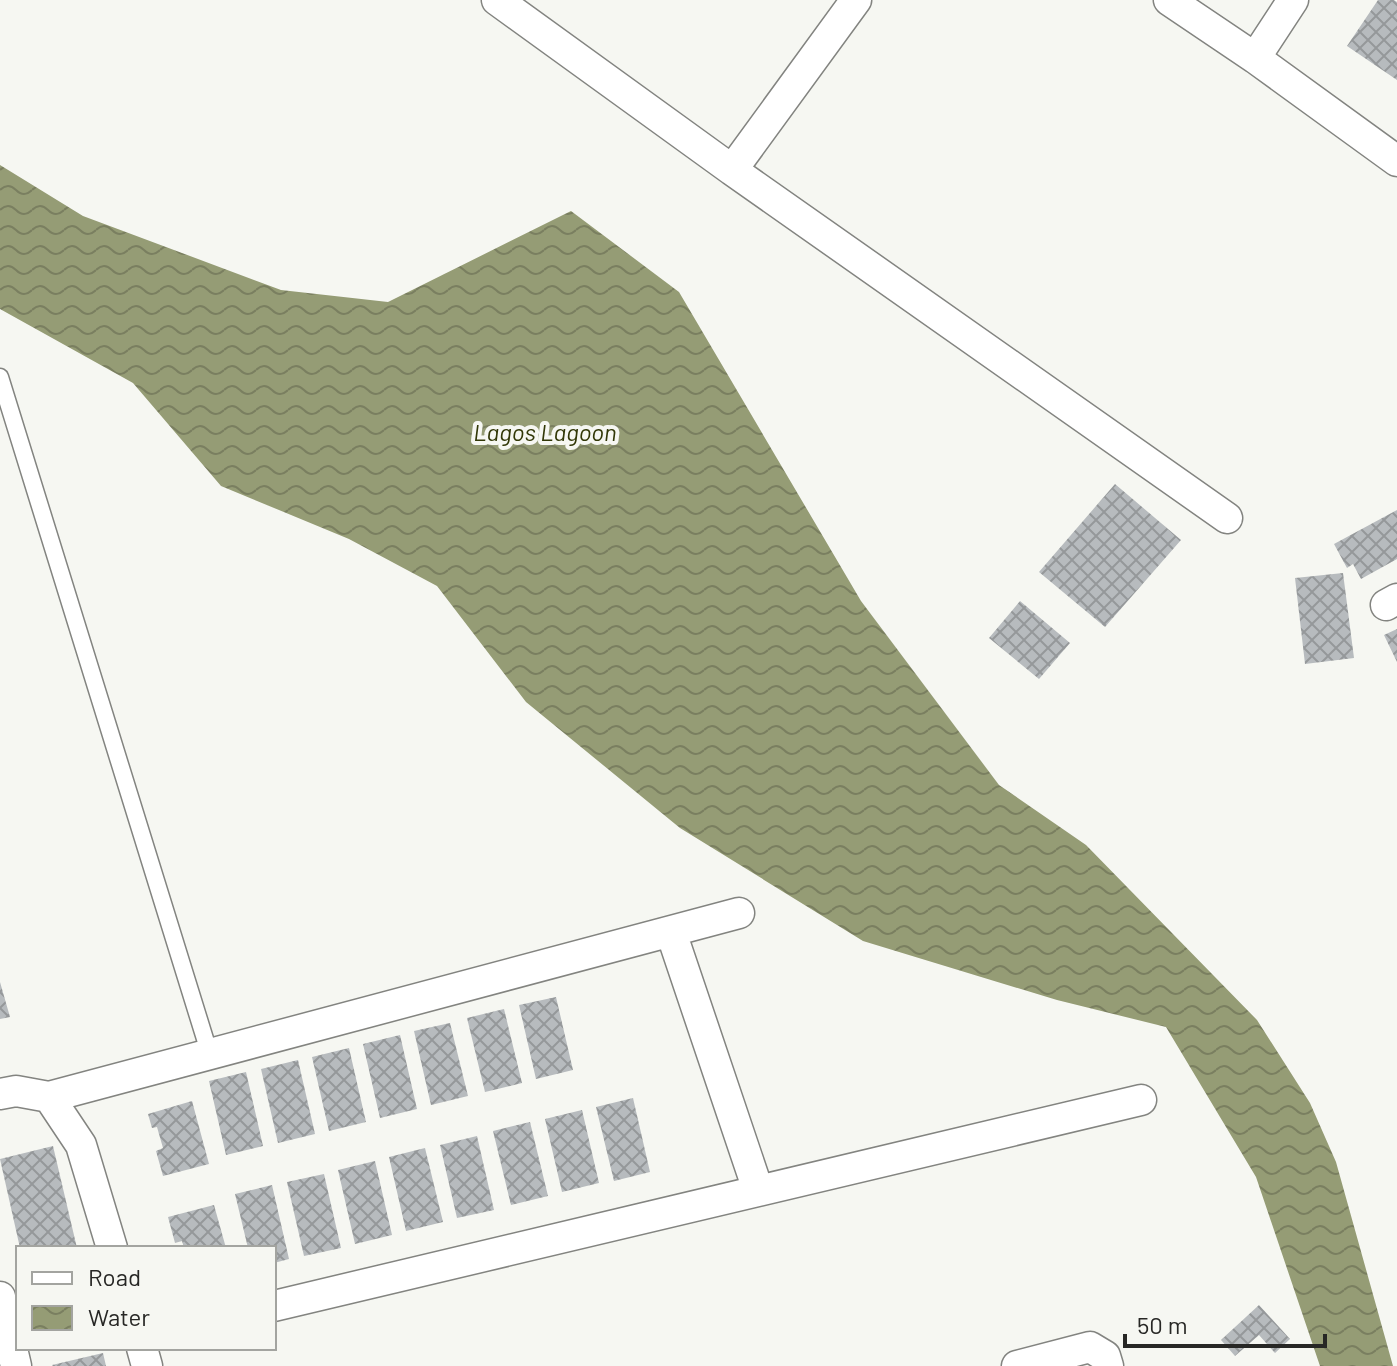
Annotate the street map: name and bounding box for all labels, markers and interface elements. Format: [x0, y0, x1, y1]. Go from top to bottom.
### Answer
water label: Lagos Lagoon [473, 417, 617, 446]
legend [16, 1246, 276, 1350]
text: Road [88, 1262, 141, 1291]
scale bar [1125, 1298, 1325, 1348]
text: Water [88, 1302, 150, 1331]
text: 50 m [1137, 1310, 1188, 1339]

